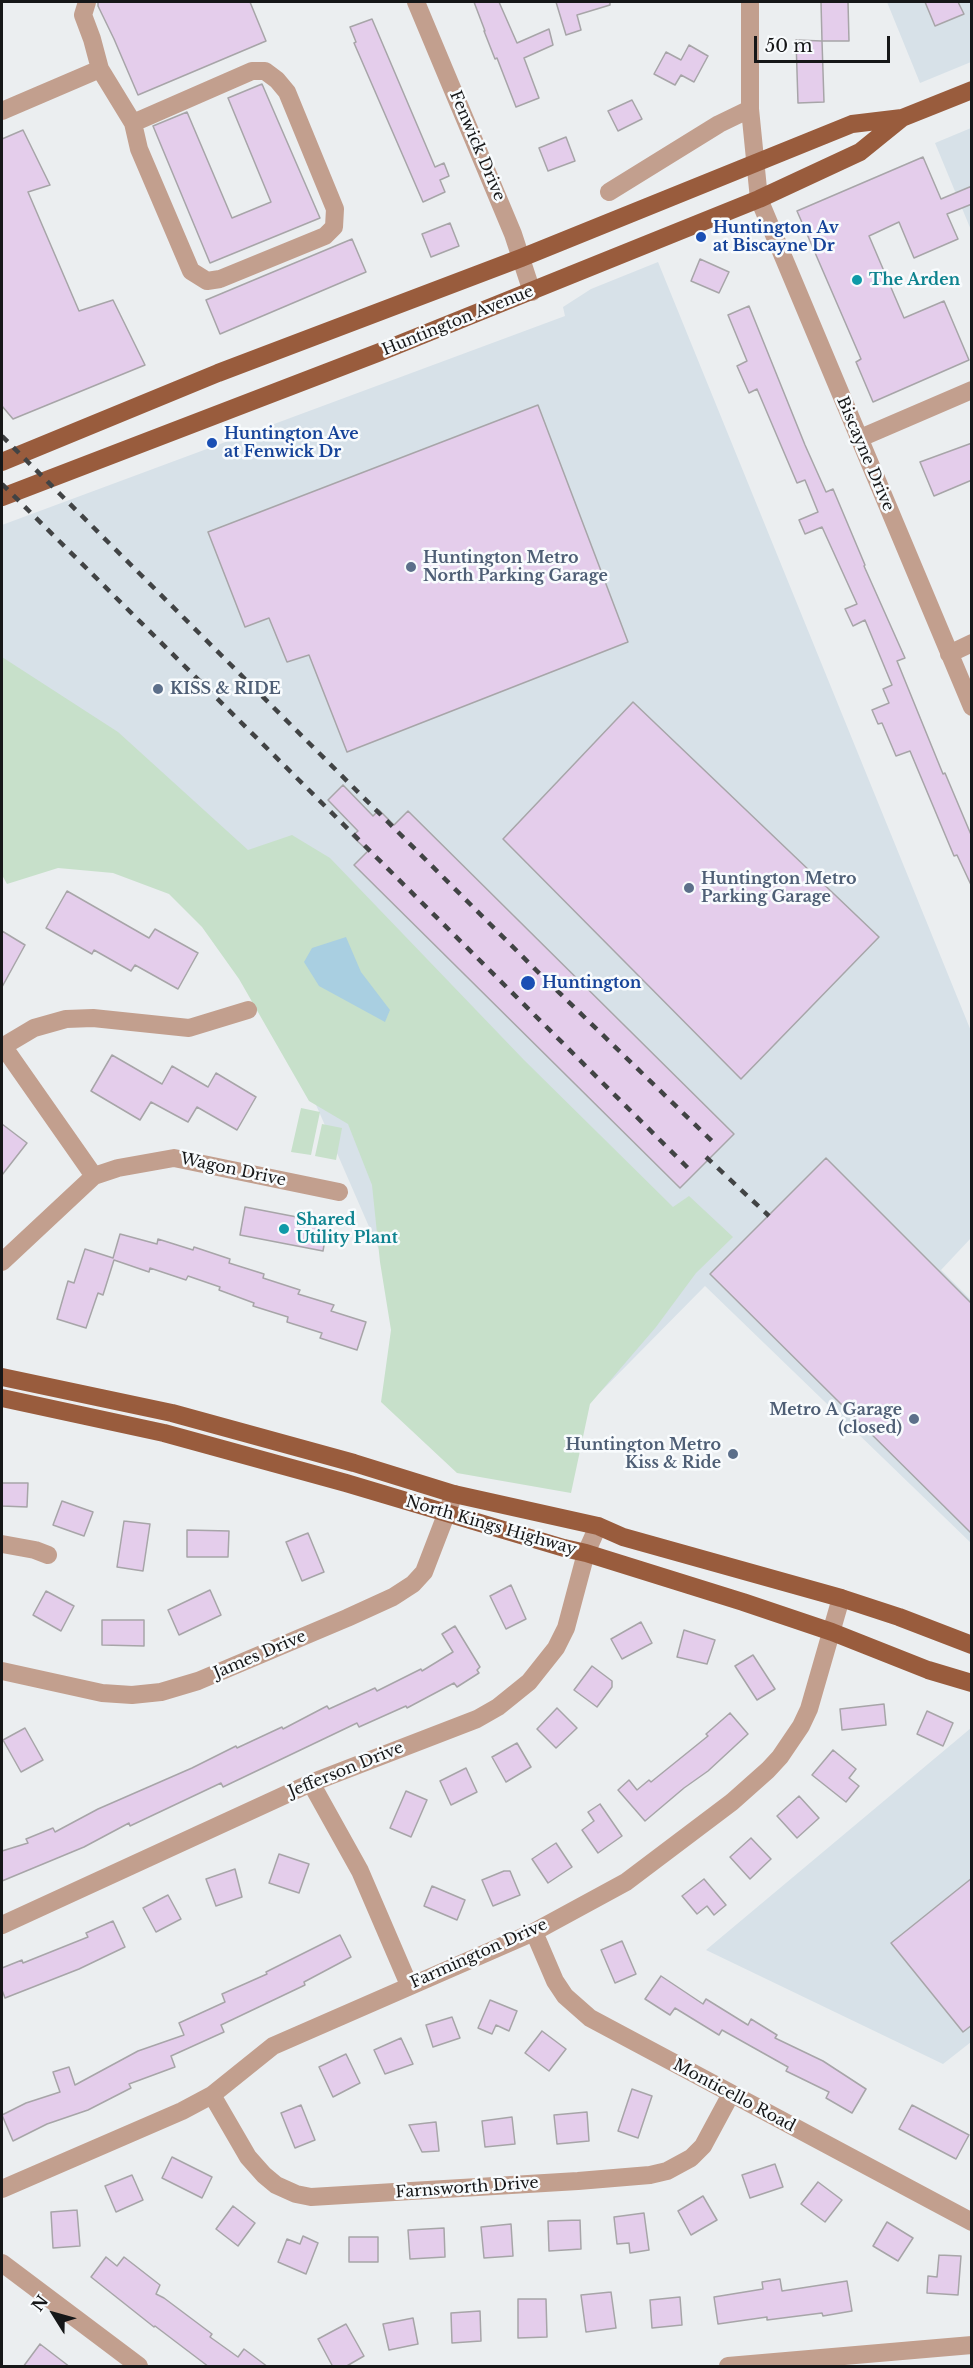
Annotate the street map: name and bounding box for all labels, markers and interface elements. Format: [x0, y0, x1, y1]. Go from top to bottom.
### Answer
scale bar [757, 24, 894, 62]
text: 50 m [765, 35, 813, 57]
street label: Fenwick Drive [445, 88, 509, 204]
place label: Huntington Av at Biscayne Dr [713, 218, 839, 256]
marker: Huntington Av at Biscayne Dr [694, 230, 708, 244]
place label: The Arden [869, 270, 960, 290]
marker: The Arden [850, 273, 864, 287]
street label: Huntington Avenue [380, 282, 536, 360]
street label: Biscayne Drive [832, 394, 898, 514]
place label: Huntington Ave at Fenwick Dr [224, 424, 359, 462]
marker: Huntington Ave at Fenwick Dr [205, 436, 219, 450]
place label: Huntington Metro North Parking Garage [423, 548, 608, 586]
marker: Huntington Metro North Parking Garage [404, 560, 418, 574]
place label: KISS & RIDE [170, 679, 281, 699]
marker: KISS & RIDE [151, 682, 165, 696]
place label: Huntington Metro Parking Garage [701, 869, 856, 907]
marker: Huntington Metro Parking Garage [682, 881, 696, 895]
place label: Huntington [542, 973, 641, 993]
marker: Huntington [519, 974, 537, 992]
street label: Wagon Drive [178, 1149, 288, 1191]
place label: Shared Utility Plant [296, 1210, 398, 1248]
marker: Shared Utility Plant [277, 1222, 291, 1236]
place label: Metro A Garage (closed) [769, 1400, 902, 1438]
marker: Metro A Garage (closed) [907, 1412, 921, 1426]
place label: Huntington Metro Kiss & Ride [566, 1435, 721, 1473]
marker: Huntington Metro Kiss & Ride [726, 1447, 740, 1461]
street label: North Kings Highway [403, 1492, 579, 1560]
street label: James Drive [211, 1627, 309, 1683]
street label: Jefferson Drive [286, 1738, 406, 1802]
street label: Farmington Drive [408, 1915, 550, 1993]
street label: Monticello Road [670, 2056, 798, 2136]
street label: Farnsworth Drive [395, 2173, 539, 2203]
north arrow [24, 2284, 84, 2344]
text: N [27, 2291, 52, 2315]

